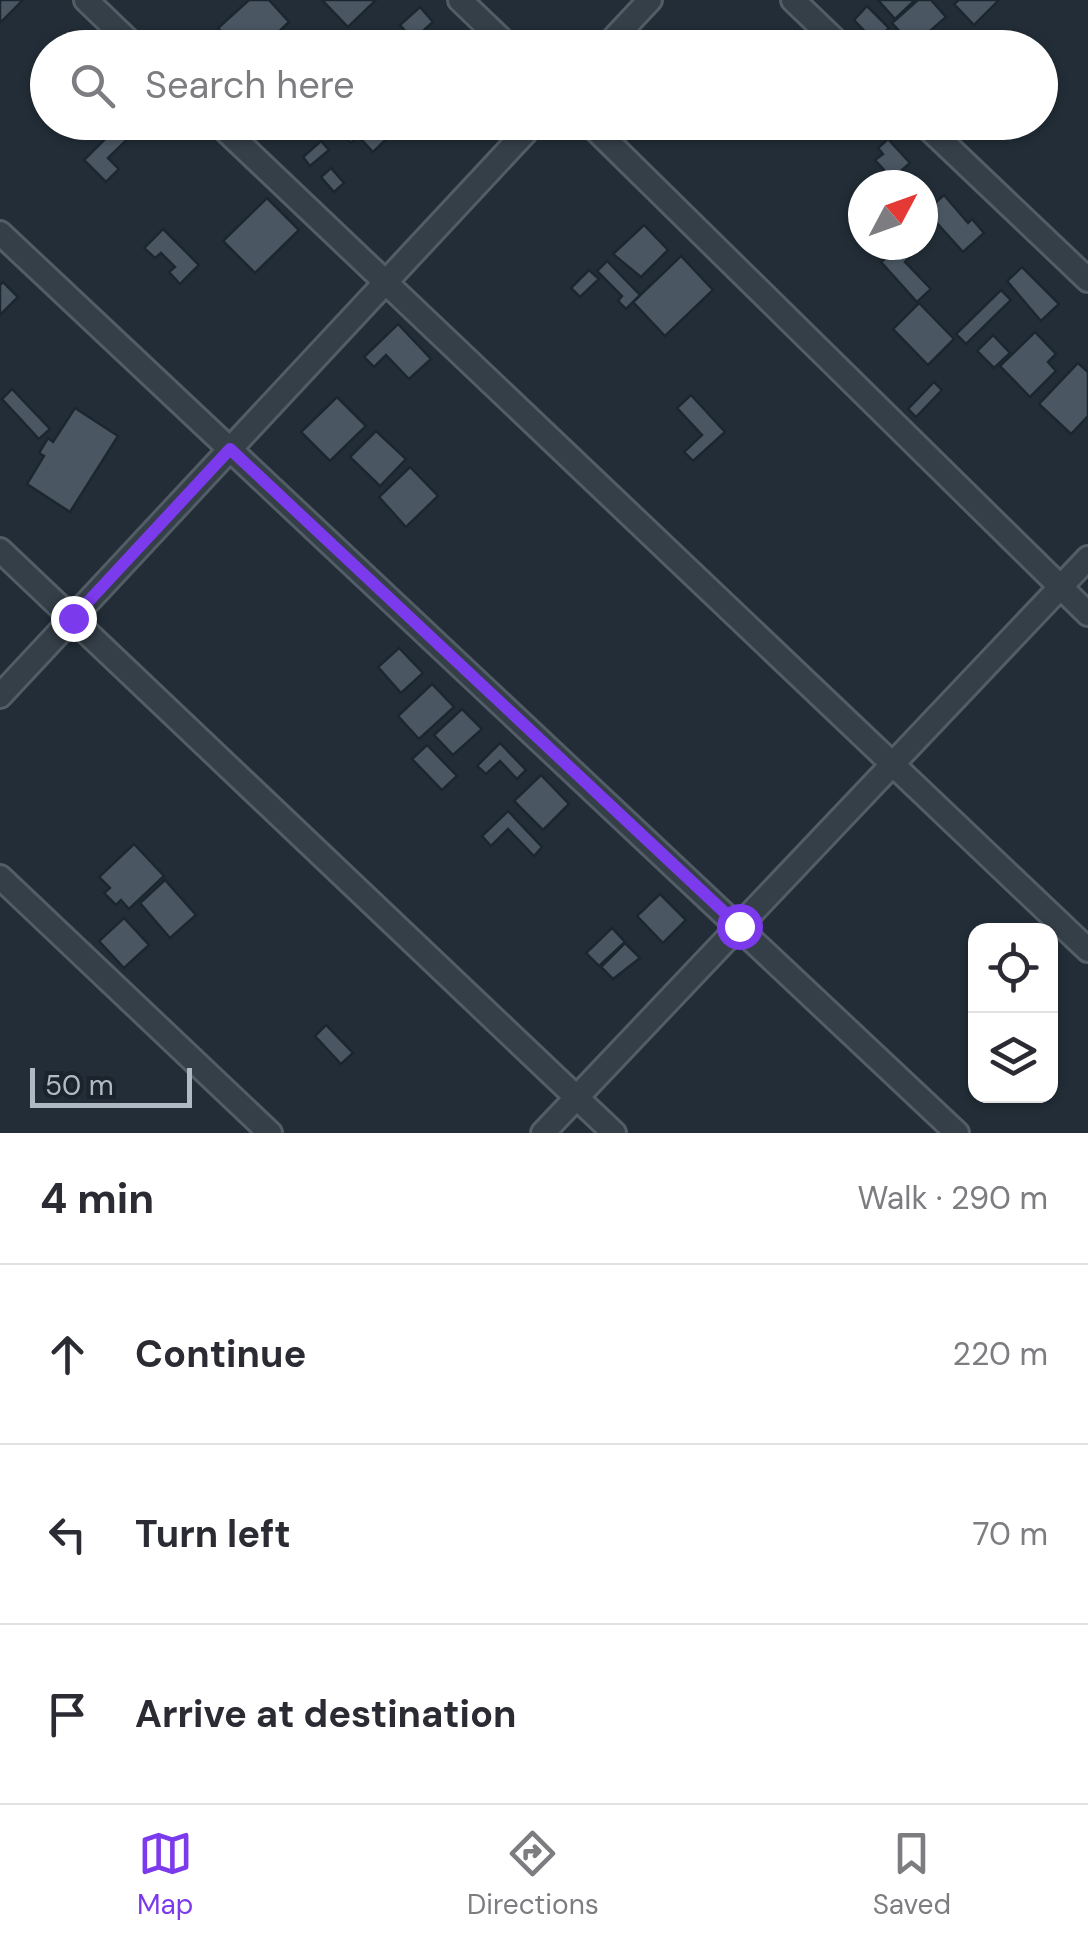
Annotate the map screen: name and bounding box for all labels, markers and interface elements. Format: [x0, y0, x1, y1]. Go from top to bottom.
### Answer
search box [30, 30, 1058, 140]
icon: search [65, 58, 120, 113]
text: Search here [145, 60, 355, 110]
north arrow [848, 170, 938, 260]
route end [51, 596, 97, 642]
route start [717, 904, 763, 950]
map controls [968, 923, 1058, 1103]
button: locate [968, 923, 1058, 1013]
button: layers [968, 1013, 1058, 1103]
scale bar [30, 1063, 192, 1108]
text: 50 m [45, 1067, 114, 1104]
text: 4 min [40, 1171, 154, 1226]
text: Walk · 290 m [857, 1177, 1048, 1219]
icon: ahead [40, 1327, 95, 1382]
text: Continue [135, 1329, 306, 1379]
text: 220 m [953, 1333, 1048, 1375]
icon: left [40, 1507, 95, 1562]
text: Turn left [135, 1509, 291, 1559]
text: 70 m [972, 1513, 1048, 1555]
icon: arrive [40, 1687, 95, 1742]
text: Arrive at destination [135, 1689, 517, 1739]
tab: Map [137, 1826, 193, 1923]
tab: Directions [467, 1826, 599, 1923]
tab: Saved [873, 1826, 951, 1923]

